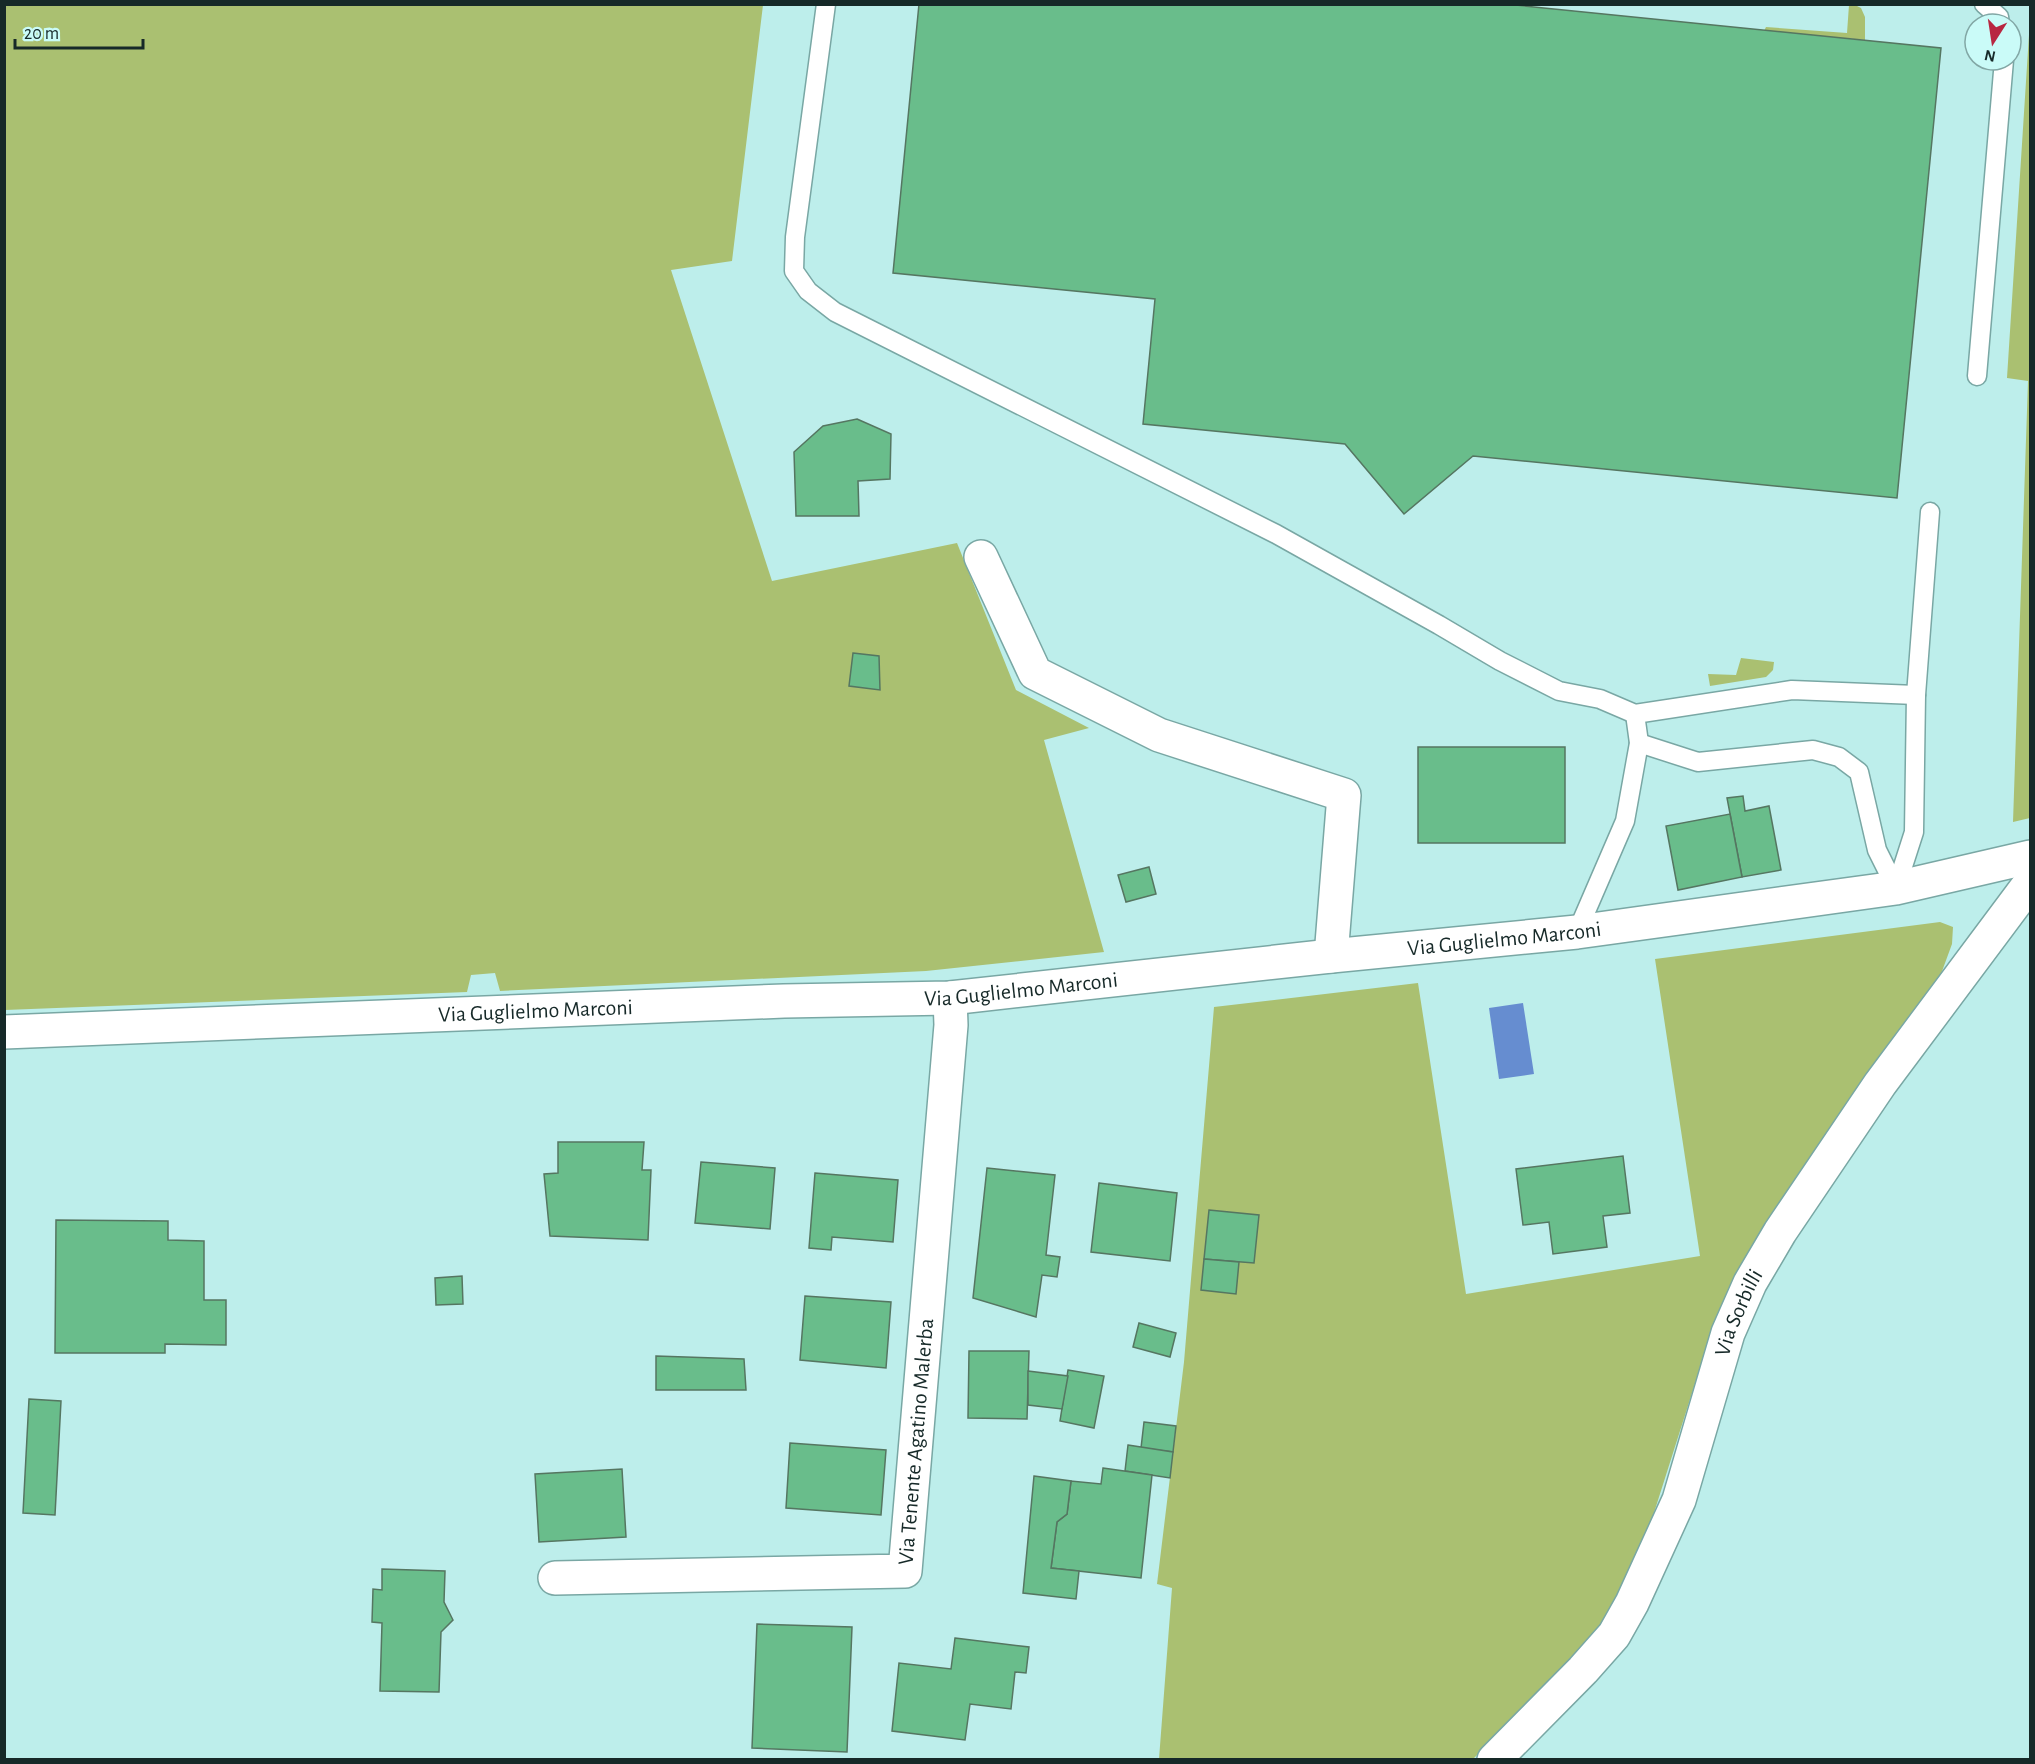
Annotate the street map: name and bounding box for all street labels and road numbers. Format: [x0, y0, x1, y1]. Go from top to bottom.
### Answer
street label: Via Guglielmo Marconi [1406, 918, 1602, 959]
street label: Via Guglielmo Marconi [924, 969, 1119, 1009]
street label: Via Guglielmo Marconi [438, 996, 633, 1026]
street label: Via Sorbilli [1711, 1265, 1767, 1359]
street label: Via Tenente Agatino Malerba [895, 1317, 937, 1566]

